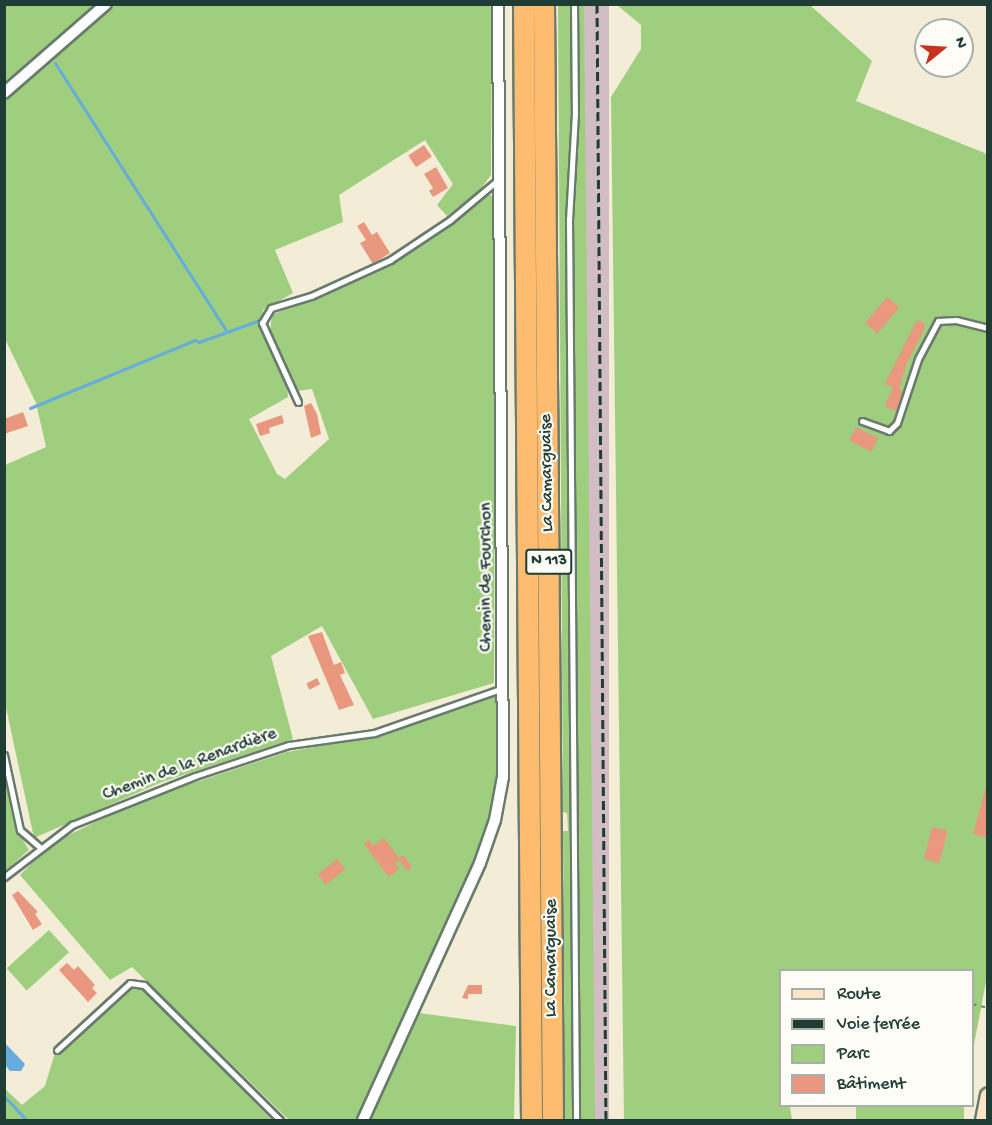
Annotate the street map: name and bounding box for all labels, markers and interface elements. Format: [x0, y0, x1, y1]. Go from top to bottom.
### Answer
north arrow [914, 18, 974, 78]
text: N [949, 35, 970, 51]
street label: La Camarguaise [536, 414, 560, 532]
street label: Chemin de Fourchon [476, 502, 498, 652]
road number: N 113 [525, 549, 573, 575]
street label: Chemin de la Renardière [100, 723, 280, 807]
street label: La Camarguaise [541, 899, 563, 1017]
legend [779, 969, 974, 1107]
text: Route [837, 984, 881, 1005]
text: Voie ferrée [837, 1014, 920, 1035]
text: Parc [837, 1044, 869, 1065]
text: Bâtiment [837, 1074, 905, 1095]

